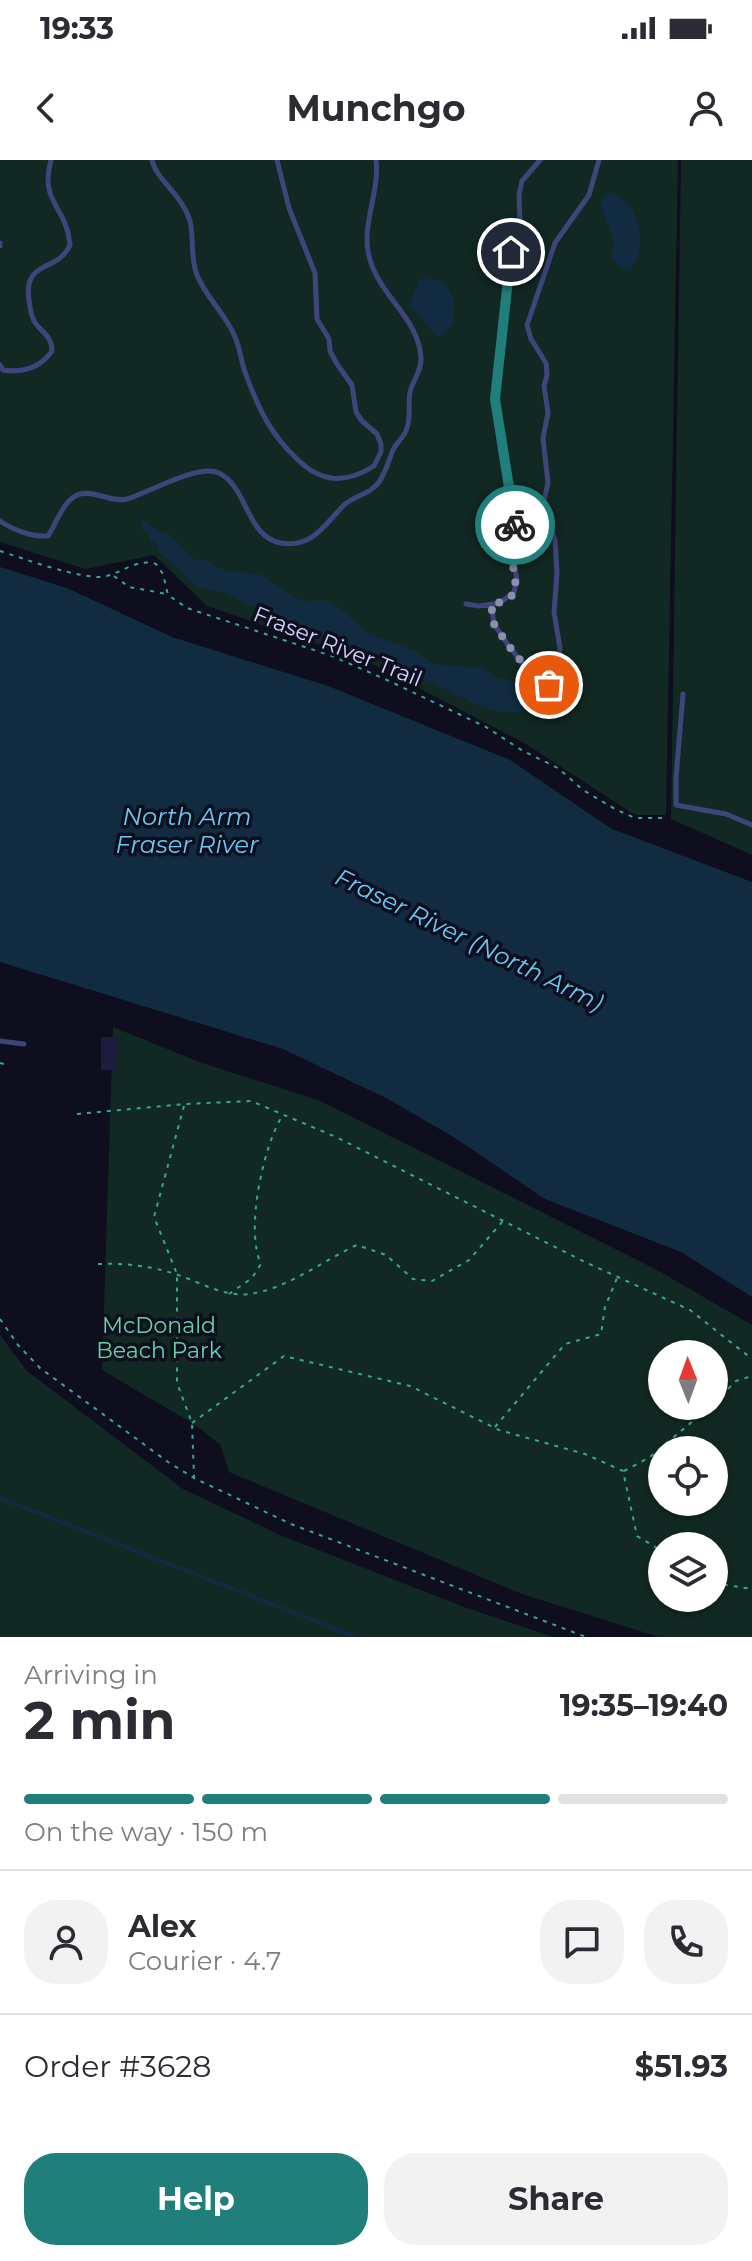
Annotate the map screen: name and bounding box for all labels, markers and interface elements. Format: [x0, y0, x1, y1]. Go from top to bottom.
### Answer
text: 19:33 [40, 10, 114, 47]
icon: back [24, 86, 68, 130]
text: Munchgo [286, 86, 466, 130]
icon: person [684, 86, 728, 130]
pin [477, 218, 545, 286]
icon: home [489, 230, 533, 274]
courier [475, 485, 555, 565]
icon: bike [493, 503, 537, 547]
street label: Fraser River Trail [249, 600, 426, 693]
pin [515, 651, 583, 719]
icon: bag [527, 663, 571, 707]
water label: North Arm Fraser River [115, 802, 260, 859]
water label: Fraser River (North Arm) [331, 862, 608, 1017]
park label: McDonald Beach Park [96, 1312, 223, 1364]
north arrow [648, 1340, 728, 1420]
map controls [648, 1340, 728, 1612]
button: locate [648, 1436, 728, 1516]
button: layers [648, 1532, 728, 1612]
text: Arriving in [24, 1659, 158, 1691]
text: 19:35–19:40 [560, 1687, 728, 1724]
text: 2 min [24, 1689, 176, 1752]
text: On the way · 150 m [24, 1816, 268, 1848]
button: person [24, 1900, 108, 1984]
button: chat [540, 1900, 624, 1984]
button: phone [644, 1900, 728, 1984]
text: Alex [128, 1908, 196, 1945]
text: Courier · 4.7 [128, 1945, 281, 1977]
text: Order #3628 [24, 2048, 211, 2085]
text: $51.93 [635, 2048, 728, 2085]
button: Help [24, 2153, 368, 2245]
button: Share [384, 2153, 728, 2245]

